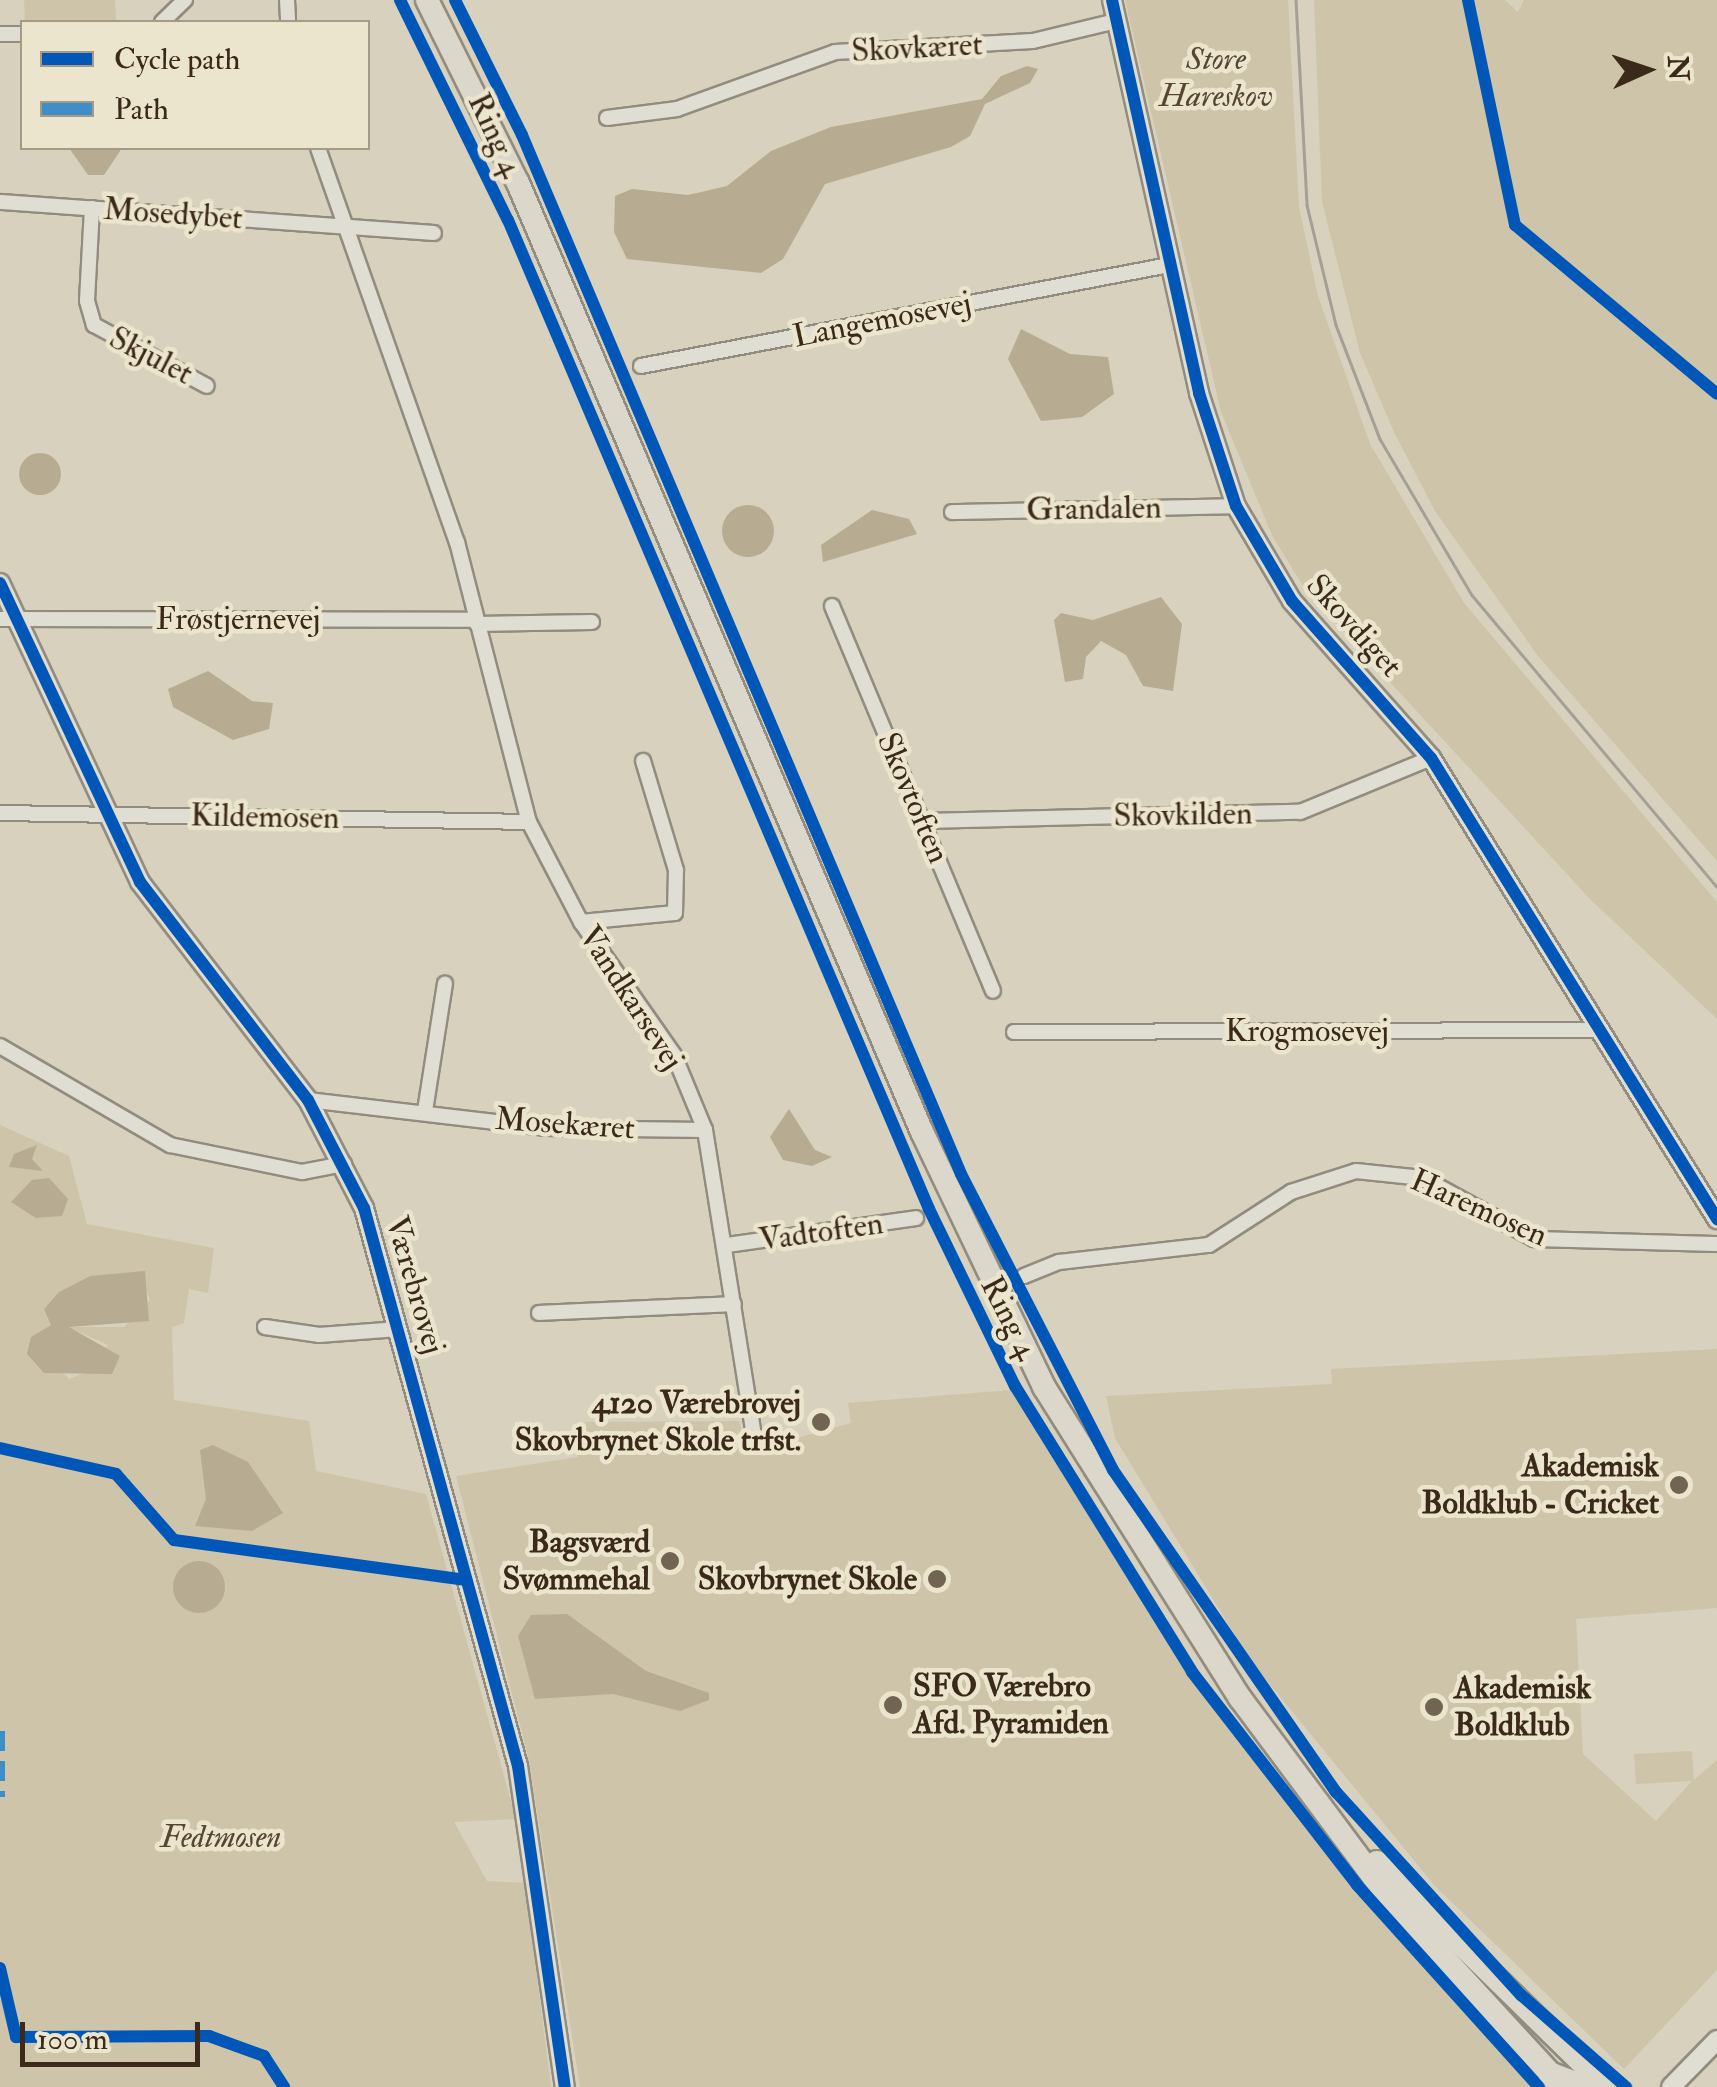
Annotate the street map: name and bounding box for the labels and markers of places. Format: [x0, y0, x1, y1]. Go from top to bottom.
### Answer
place label: 4120 Værebrovej Skovbrynet Skole trfst. [515, 1385, 801, 1460]
marker: 4120 Værebrovej Skovbrynet Skole trfst. [810, 1411, 832, 1433]
place label: Akademisk Boldklub - Cricket [1422, 1448, 1659, 1523]
marker: Akademisk Boldklub - Cricket [1668, 1474, 1690, 1496]
place label: Bagsværd Svømmehal [503, 1524, 650, 1599]
marker: Bagsværd Svømmehal [659, 1550, 681, 1572]
place label: Skovbrynet Skole [698, 1560, 917, 1598]
marker: Skovbrynet Skole [926, 1568, 948, 1590]
place label: SFO Værebro Afd. Pyramiden [913, 1668, 1109, 1743]
place label: Akademisk Boldklub [1454, 1670, 1591, 1745]
marker: SFO Værebro Afd. Pyramiden [882, 1694, 904, 1716]
marker: Akademisk Boldklub [1423, 1696, 1445, 1718]

